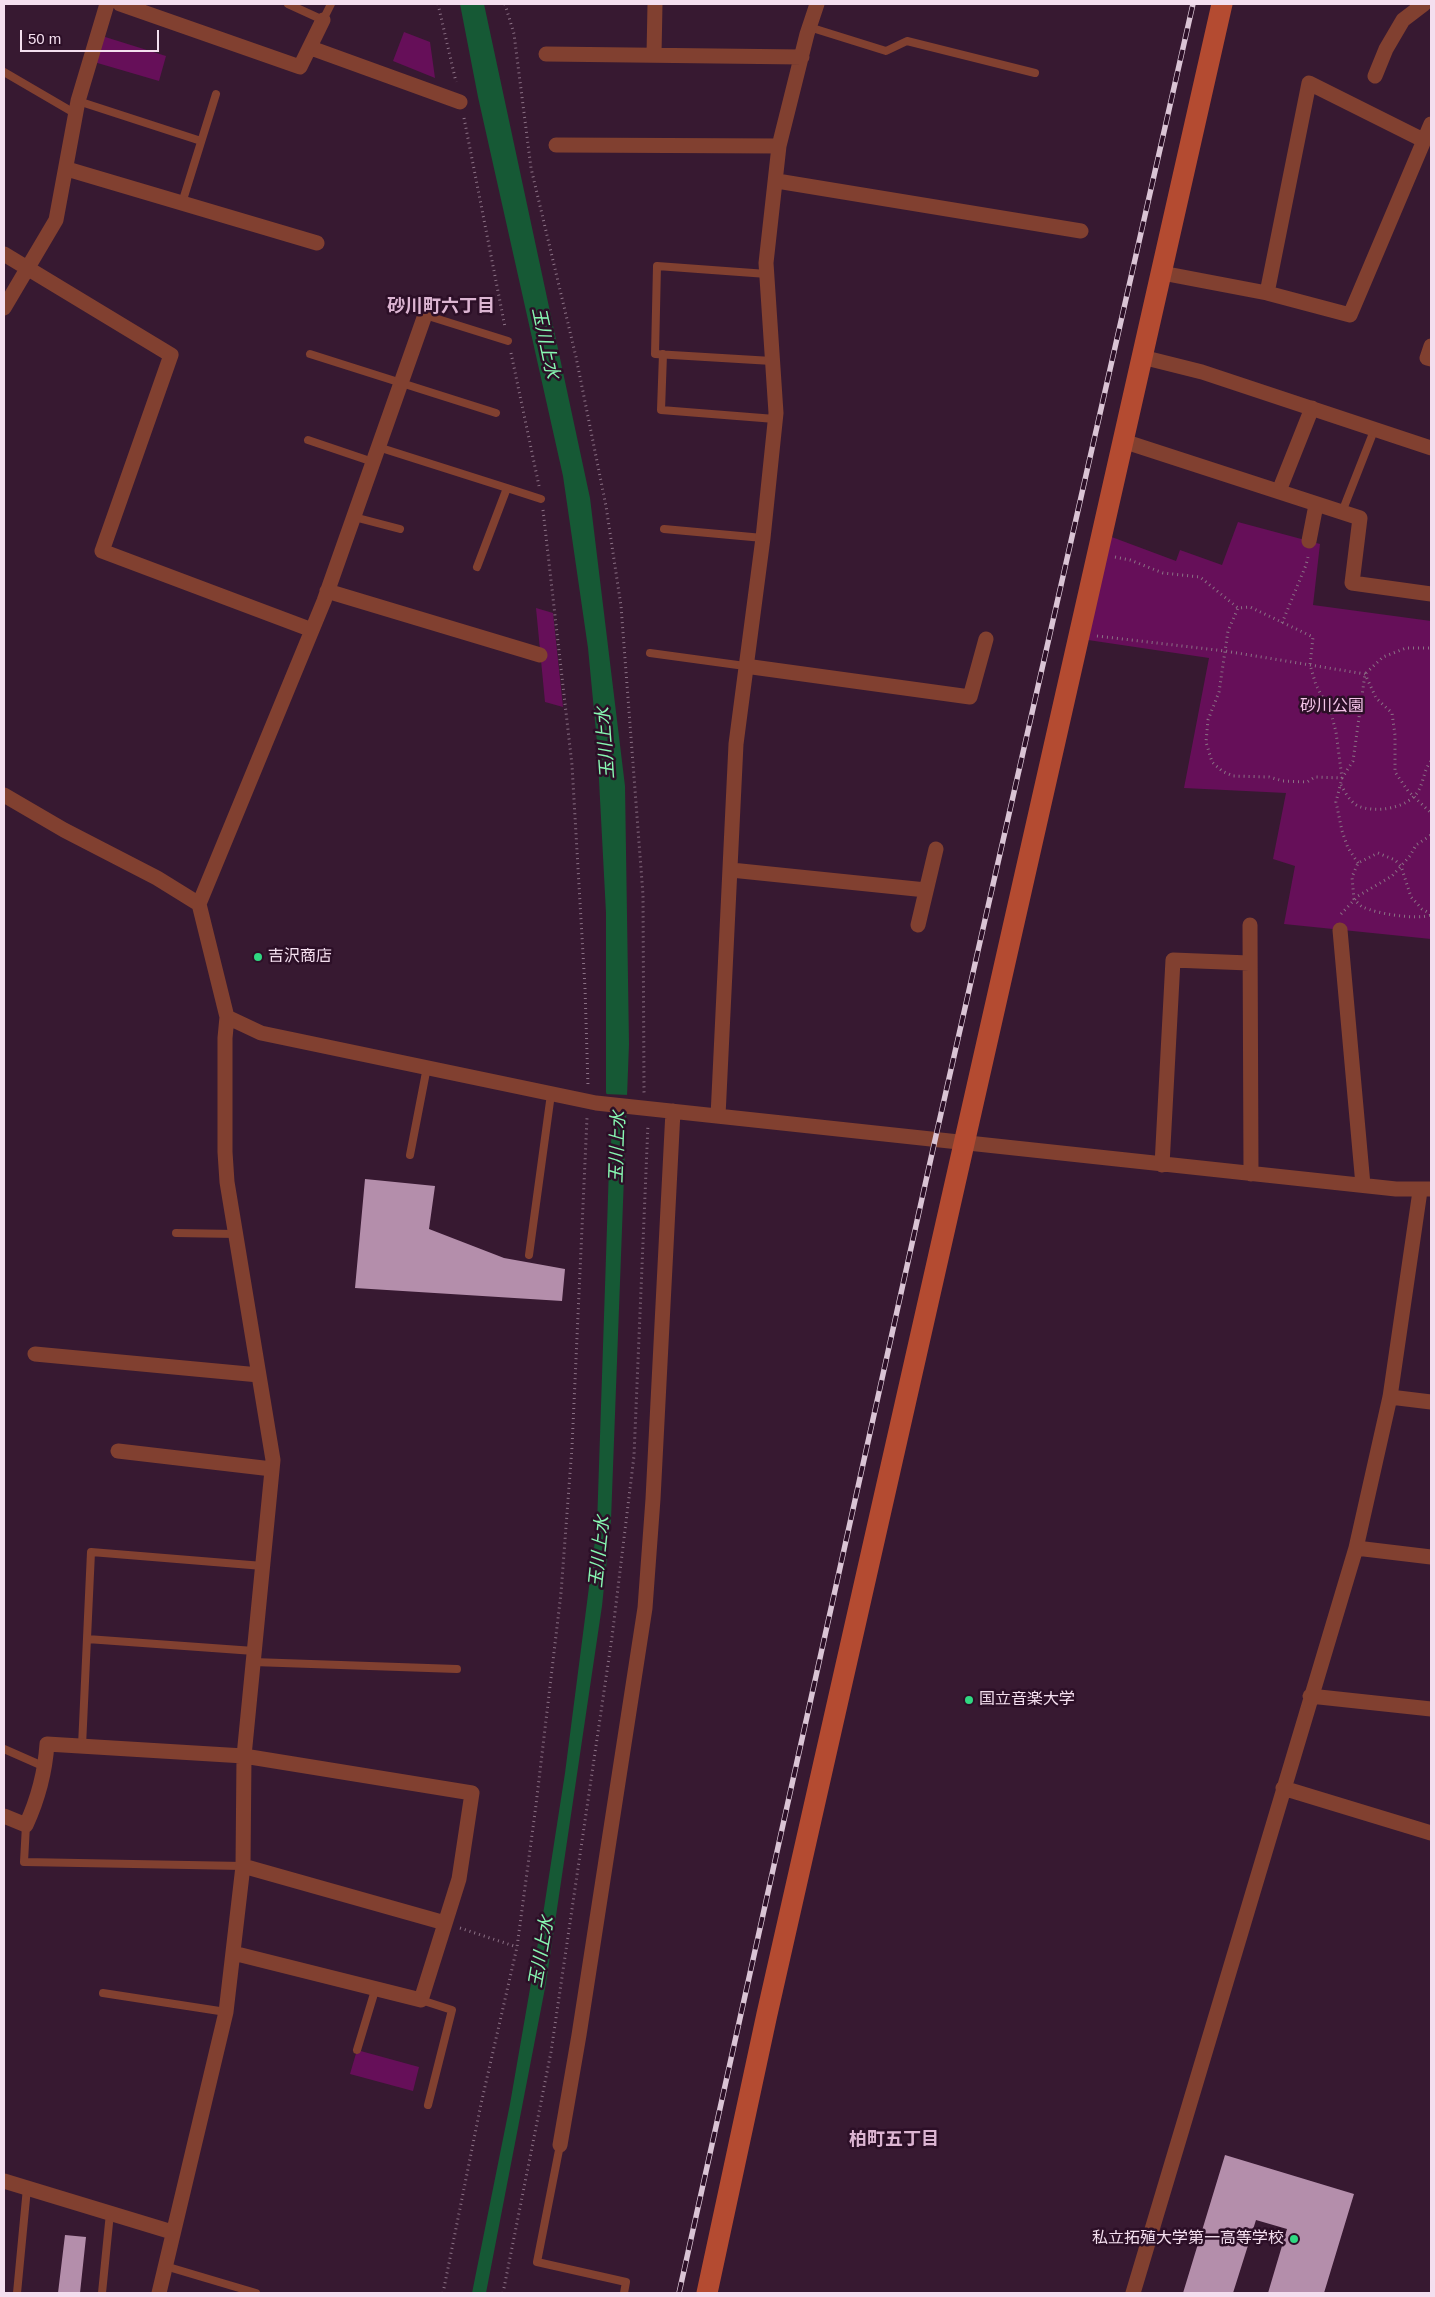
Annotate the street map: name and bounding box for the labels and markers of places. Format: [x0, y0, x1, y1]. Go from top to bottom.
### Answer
place label: 吉沢商店 [268, 947, 332, 967]
marker: 吉沢商店 [252, 951, 264, 963]
place label: 国立音楽大学 [979, 1690, 1075, 1710]
marker: 国立音楽大学 [963, 1694, 975, 1706]
place label: 私立拓殖大学第一高等学校 [1092, 2229, 1284, 2249]
marker: 私立拓殖大学第一高等学校 [1288, 2233, 1300, 2245]

